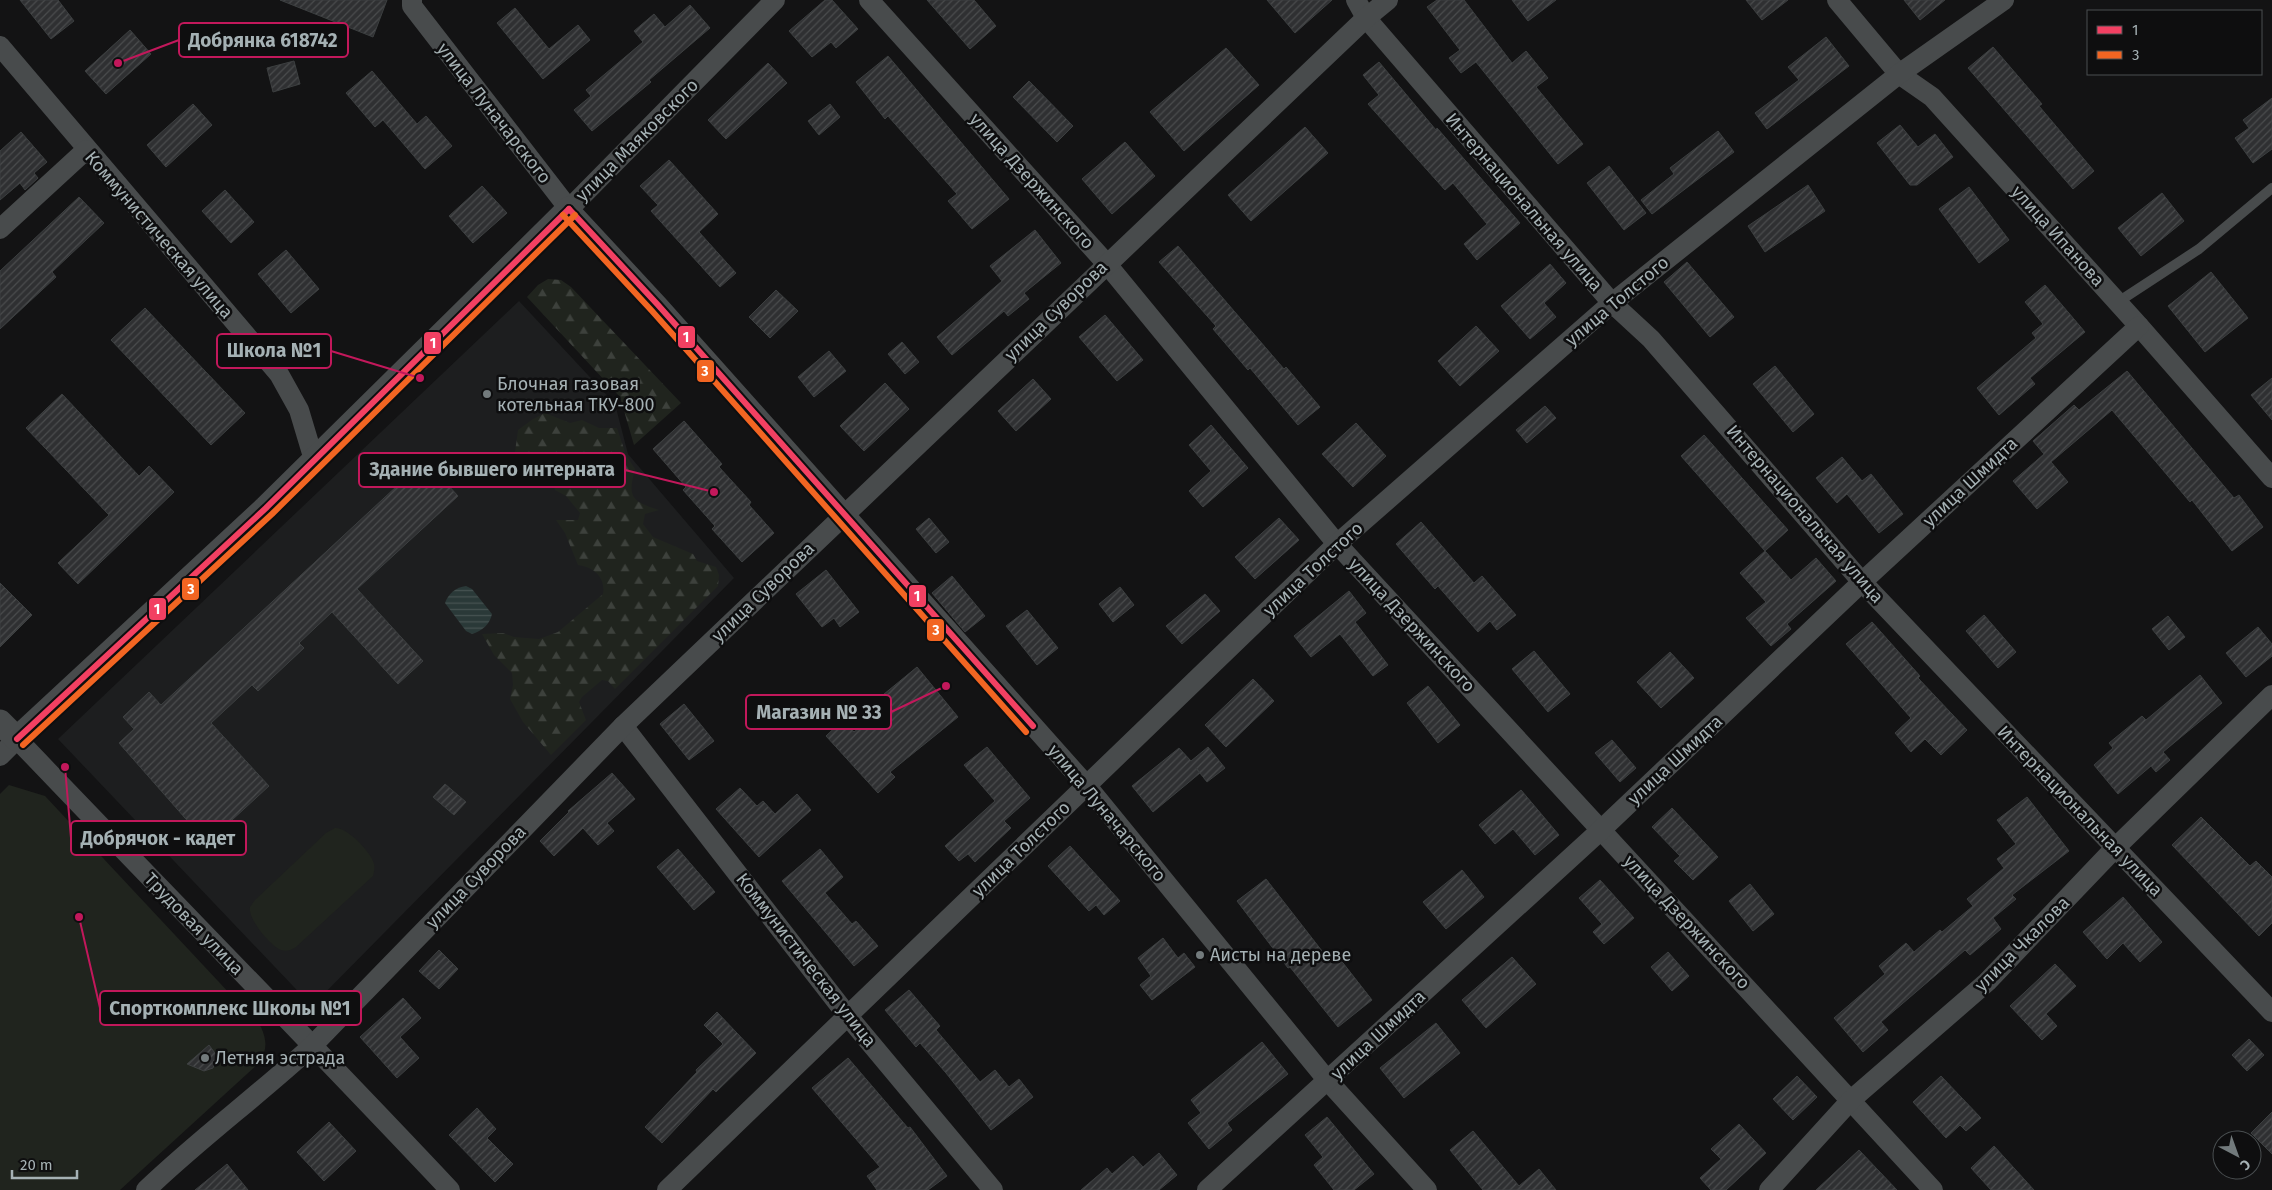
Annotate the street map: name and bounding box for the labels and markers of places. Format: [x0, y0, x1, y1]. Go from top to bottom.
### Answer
callout: Добрянка 618742 [179, 23, 348, 57]
callout: Школа №1 [217, 334, 331, 368]
place label: Блочная газовая котельная ТКУ-800 [497, 373, 655, 416]
marker: Блочная газовая котельная ТКУ-800 [481, 388, 493, 400]
callout: Здание бывшего интерната [359, 453, 625, 487]
callout: Магазин № 33 [746, 695, 891, 729]
callout: Добрячок - кадет [71, 821, 246, 855]
place label: Аисты на дереве [1210, 944, 1351, 966]
marker: Аисты на дереве [1194, 949, 1206, 961]
callout: Спорткомплекс Школы №1 [100, 991, 361, 1025]
place label: Летняя эстрада [215, 1047, 345, 1069]
marker: Летняя эстрада [199, 1052, 211, 1064]

